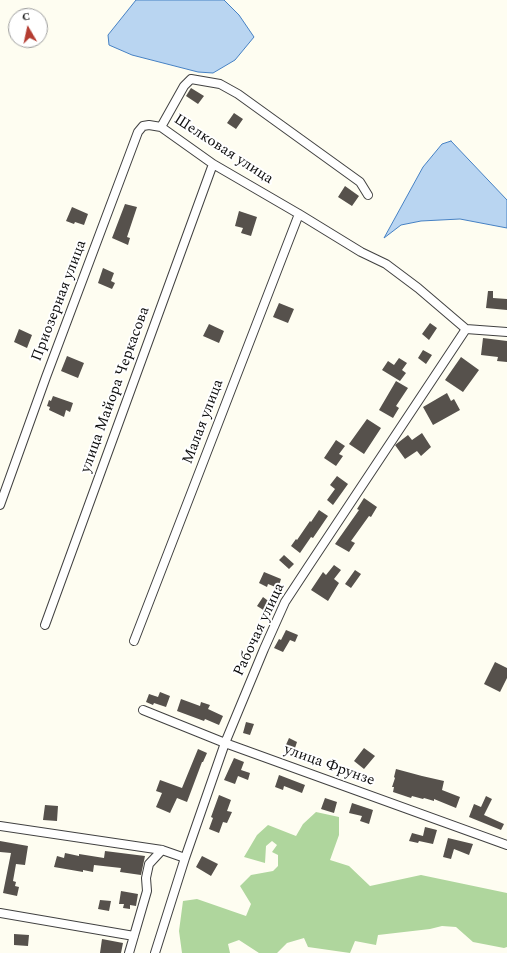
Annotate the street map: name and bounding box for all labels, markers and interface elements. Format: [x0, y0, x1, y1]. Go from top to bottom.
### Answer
north arrow [8, 8, 48, 48]
text: С [21, 8, 31, 26]
street label: Шелковая улица [170, 111, 276, 189]
street label: Приозерная улица [29, 238, 91, 364]
street label: улица Майора Черкасова [78, 304, 154, 476]
street label: Малая улица [180, 377, 228, 467]
street label: Рабочая улица [231, 581, 289, 679]
street label: улица Фрунзе [281, 741, 377, 791]

